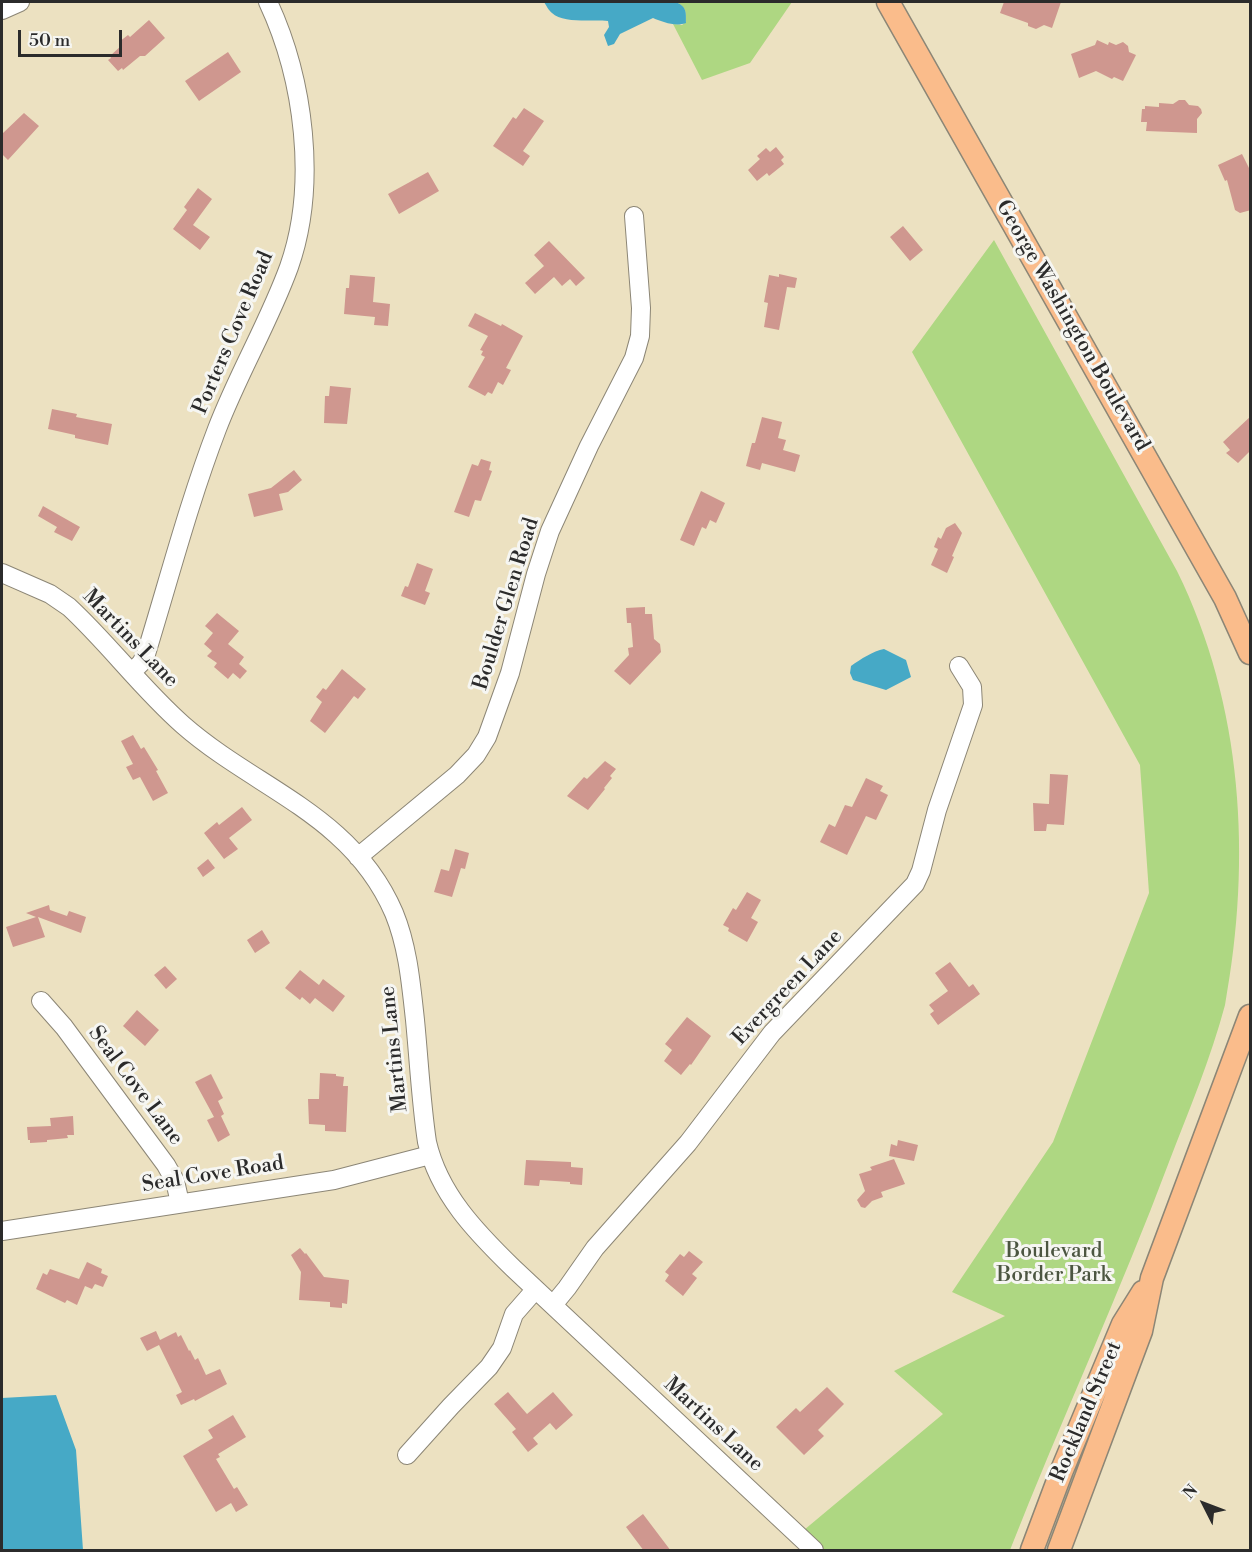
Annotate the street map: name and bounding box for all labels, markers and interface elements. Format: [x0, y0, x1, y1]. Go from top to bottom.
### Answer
scale bar [21, 18, 124, 56]
text: 50 m [29, 29, 70, 52]
street label: George Washington Boulevard [990, 196, 1154, 456]
street label: Porters Cove Road [188, 248, 280, 418]
street label: Boulder Glen Road [469, 515, 545, 693]
street label: Martins Lane [77, 585, 183, 693]
street label: Evergreen Lane [728, 925, 848, 1051]
street label: Martins Lane [376, 985, 414, 1113]
street label: Seal Cove Lane [82, 1022, 188, 1150]
street label: Seal Cove Road [140, 1151, 286, 1199]
park label: Boulevard Border Park [996, 1239, 1112, 1289]
street label: Rockland Street [1046, 1338, 1128, 1486]
street label: Martins Lane [658, 1373, 768, 1477]
north arrow [1174, 1474, 1234, 1534]
text: N [1179, 1481, 1202, 1503]

